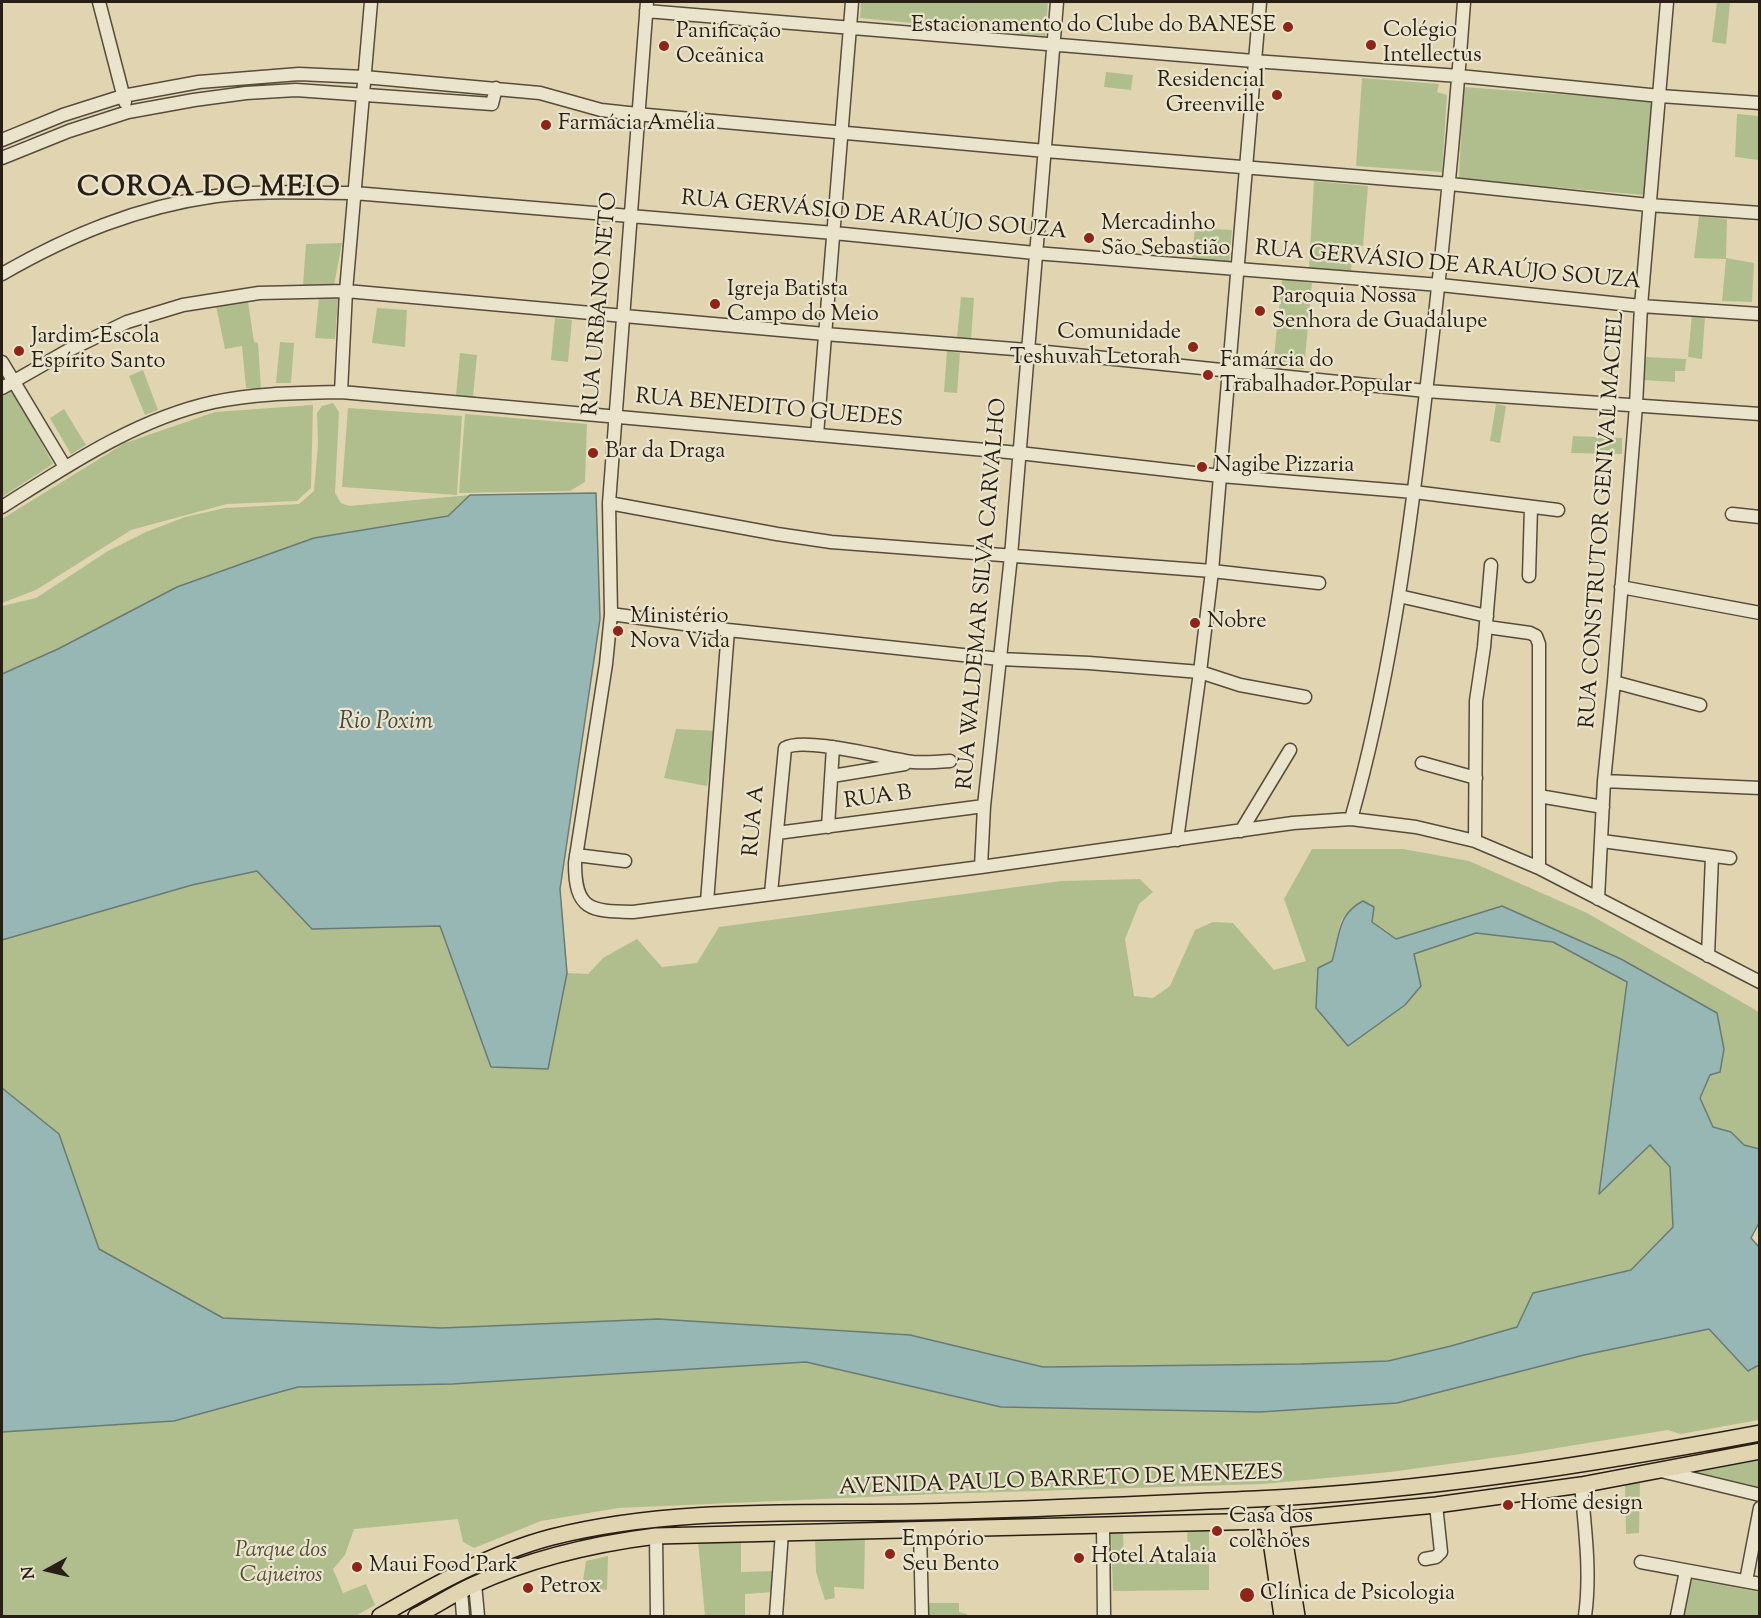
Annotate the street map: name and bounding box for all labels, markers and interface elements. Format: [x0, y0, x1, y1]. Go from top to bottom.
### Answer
place label: Estacionamento do Clube do BANESE [911, 14, 1276, 40]
place label: Colégio Intellectus [1383, 19, 1482, 70]
place label: Panificação Oceãnica [676, 20, 781, 72]
marker: Estacionamento do Clube do BANESE [1281, 20, 1295, 34]
marker: Colégio Intellectus [1364, 38, 1378, 52]
marker: Panificação Oceãnica [657, 39, 671, 53]
place label: Residencial Greenville [1157, 69, 1265, 120]
marker: Residencial Greenville [1270, 88, 1284, 102]
place label: Farmácia Amélia [558, 112, 715, 138]
marker: Farmácia Amélia [539, 118, 553, 132]
district label: COROA DO MEIO [77, 173, 341, 207]
street label: RUA GERVÁSIO DE ARAÚJO SOUZA [680, 187, 1068, 247]
street label: RUA URBANO NETO [579, 191, 625, 417]
place label: Mercadinho São Sebastião [1101, 212, 1230, 264]
marker: Mercadinho São Sebastião [1082, 231, 1096, 245]
street label: RUA GERVÁSIO DE ARAÚJO SOUZA [1254, 237, 1642, 297]
place label: Igreja Batista Campo do Meio [727, 278, 879, 330]
place label: Paroquia Nossa Senhora de Guadalupe [1272, 285, 1487, 336]
marker: Igreja Batista Campo do Meio [708, 297, 722, 311]
marker: Paroquia Nossa Senhora de Guadalupe [1253, 304, 1267, 318]
street label: RUA CONSTRUTOR GENIVAL MACIEL [1576, 310, 1632, 730]
place label: Comunidade Teshuvah Letorah [1010, 321, 1181, 372]
place label: Jardim-Escola Espírito Santo [31, 325, 166, 376]
marker: Comunidade Teshuvah Letorah [1186, 340, 1200, 354]
marker: Jardim-Escola Espírito Santo [12, 344, 26, 358]
place label: Famárcia do Trabalhador Popular [1220, 349, 1412, 400]
marker: Famárcia do Trabalhador Popular [1201, 368, 1215, 382]
street label: RUA BENEDITO GUEDES [634, 385, 904, 435]
street label: RUA WALDEMAR SILVA CARVALHO [954, 397, 1014, 791]
place label: Bar da Draga [605, 440, 725, 466]
marker: Bar da Draga [586, 446, 600, 460]
place label: Nagibe Pizzaria [1214, 454, 1354, 480]
marker: Nagibe Pizzaria [1195, 460, 1209, 474]
place label: Ministério Nova Vida [630, 605, 730, 656]
place label: Nobre [1207, 610, 1267, 636]
marker: Nobre [1188, 616, 1202, 630]
marker: Ministério Nova Vida [611, 624, 625, 638]
water label: Rio Poxim [339, 710, 433, 738]
street label: RUA B [843, 781, 913, 817]
street label: RUA A [740, 784, 772, 858]
street label: AVENIDA PAULO BARRETO DE MENEZES [838, 1461, 1284, 1503]
place label: Home design [1520, 1492, 1643, 1518]
marker: Home design [1501, 1498, 1515, 1512]
place label: Casa dos colchões [1229, 1505, 1313, 1556]
marker: Casa dos colchões [1210, 1524, 1224, 1538]
place label: Empório Seu Bento [902, 1528, 999, 1580]
park label: Parque dos Cajueiros [235, 1539, 327, 1591]
north arrow [18, 1540, 78, 1600]
place label: Hotel Atalaia [1091, 1545, 1217, 1571]
marker: Empório Seu Bento [883, 1547, 897, 1561]
marker: Hotel Atalaia [1072, 1551, 1086, 1565]
place label: Maui Food Park [369, 1554, 518, 1580]
marker: Maui Food Park [350, 1560, 364, 1574]
text: N [17, 1565, 42, 1581]
place label: Petrox [540, 1575, 601, 1601]
marker: Petrox [521, 1581, 535, 1595]
place label: Clínica de Psicologia [1260, 1582, 1455, 1608]
marker: Clínica de Psicologia [1238, 1586, 1256, 1604]

